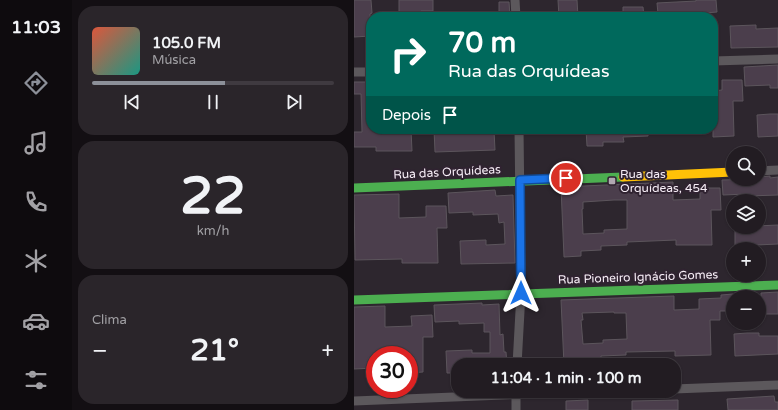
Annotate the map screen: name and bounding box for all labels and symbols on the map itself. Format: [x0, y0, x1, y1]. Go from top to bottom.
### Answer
pin [549, 161, 583, 195]
street label: Rua das Orquídeas [393, 162, 501, 182]
place label: Rua das Orquídeas, 454 [620, 167, 708, 195]
marker: Rua das Orquídeas, 454 [607, 176, 617, 186]
street label: Rua Pioneiro Ignácio Gomes [558, 267, 719, 287]
position arrow [500, 272, 542, 314]
speed limit sign: 30 [366, 346, 418, 398]

